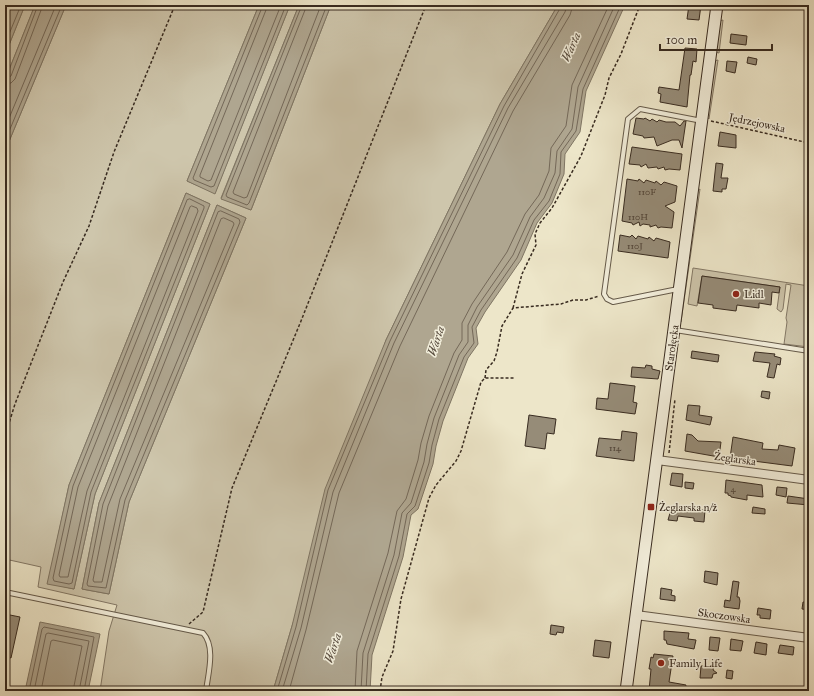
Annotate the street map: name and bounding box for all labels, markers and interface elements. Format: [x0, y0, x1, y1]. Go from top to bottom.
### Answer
scale bar [660, 26, 772, 52]
water label: Warta [558, 30, 584, 64]
text: 100 m [666, 33, 697, 47]
street label: Jędrzejowska [726, 110, 787, 136]
house number: 110F [638, 186, 656, 197]
house number: 110H [628, 211, 648, 222]
house number: 110J [627, 240, 643, 252]
place label: Lidl [744, 288, 764, 301]
marker: Lidl [731, 289, 741, 299]
water label: Warta [425, 324, 447, 358]
street label: Starołęcka [662, 324, 682, 372]
house number: 114 [609, 442, 622, 453]
street label: Żeglarska [713, 449, 757, 468]
house number: 4 [730, 483, 736, 494]
place label: Żeglarska n/ż [659, 500, 717, 514]
marker: Żeglarska n/ż [646, 502, 656, 512]
street label: Skoczowska [697, 606, 752, 626]
water label: Warta [322, 631, 344, 665]
place label: Family Life [669, 657, 723, 670]
marker: Family Life [656, 658, 666, 668]

